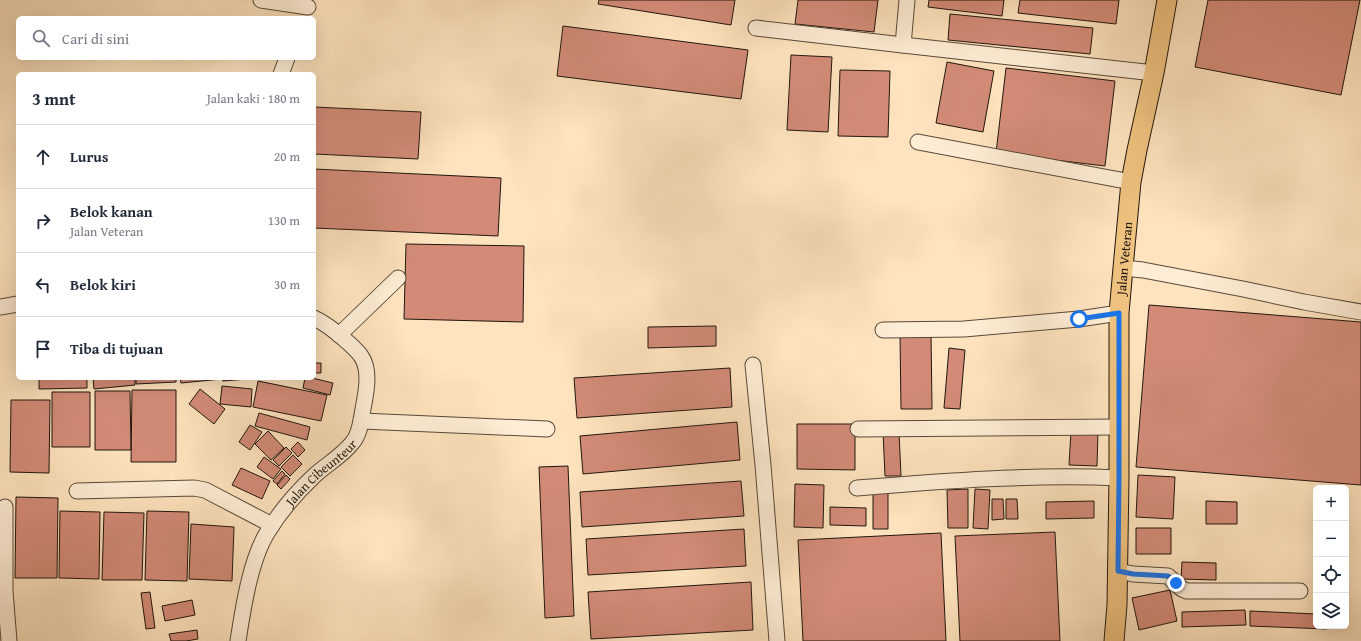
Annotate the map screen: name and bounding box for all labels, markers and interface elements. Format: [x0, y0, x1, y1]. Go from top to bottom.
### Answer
search box [16, 16, 316, 60]
icon: search [30, 27, 52, 49]
text: Cari di sini [62, 28, 129, 49]
text: 3 mnt [32, 86, 76, 111]
text: Jalan kaki · 180 m [207, 89, 300, 108]
icon: ahead [32, 146, 54, 168]
text: Lurus [70, 146, 108, 167]
text: 20 m [274, 147, 300, 166]
text: Belok kanan [70, 201, 153, 222]
icon: right [32, 210, 54, 232]
text: 130 m [268, 211, 300, 230]
street label: Jalan Veteran [1111, 220, 1137, 298]
text: Jalan Veteran [70, 222, 143, 241]
icon: left [32, 274, 54, 296]
text: Belok kiri [70, 274, 136, 295]
text: 30 m [274, 275, 300, 294]
route start [1070, 310, 1088, 328]
icon: arrive [32, 338, 54, 360]
text: Tiba di tujuan [70, 338, 163, 359]
street label: Jalan Cibeunteur [280, 434, 361, 512]
map controls [1313, 485, 1349, 629]
button: + [1313, 485, 1349, 521]
button: − [1313, 521, 1349, 557]
button: locate [1313, 557, 1349, 593]
route end [1167, 574, 1185, 592]
button: layers [1313, 593, 1349, 629]

